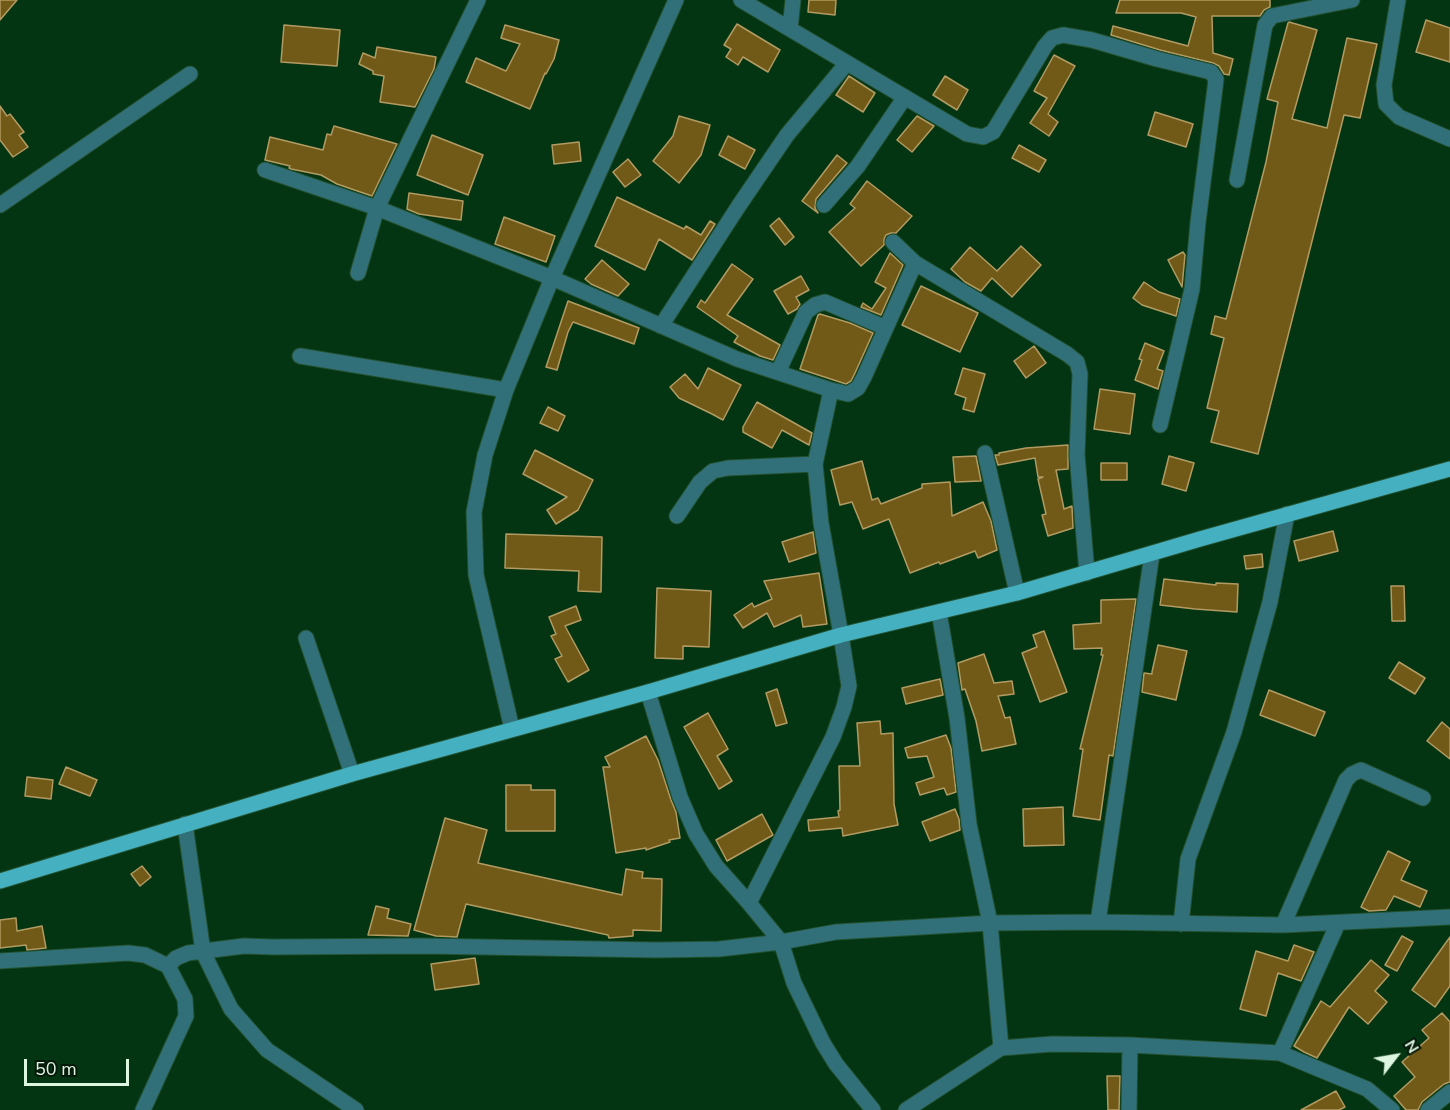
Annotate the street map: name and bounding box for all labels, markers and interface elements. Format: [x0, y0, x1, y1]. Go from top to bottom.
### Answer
north arrow [1366, 1026, 1426, 1086]
text: N [1399, 1036, 1424, 1058]
scale bar [27, 1047, 132, 1085]
text: 50 m [35, 1057, 77, 1081]

